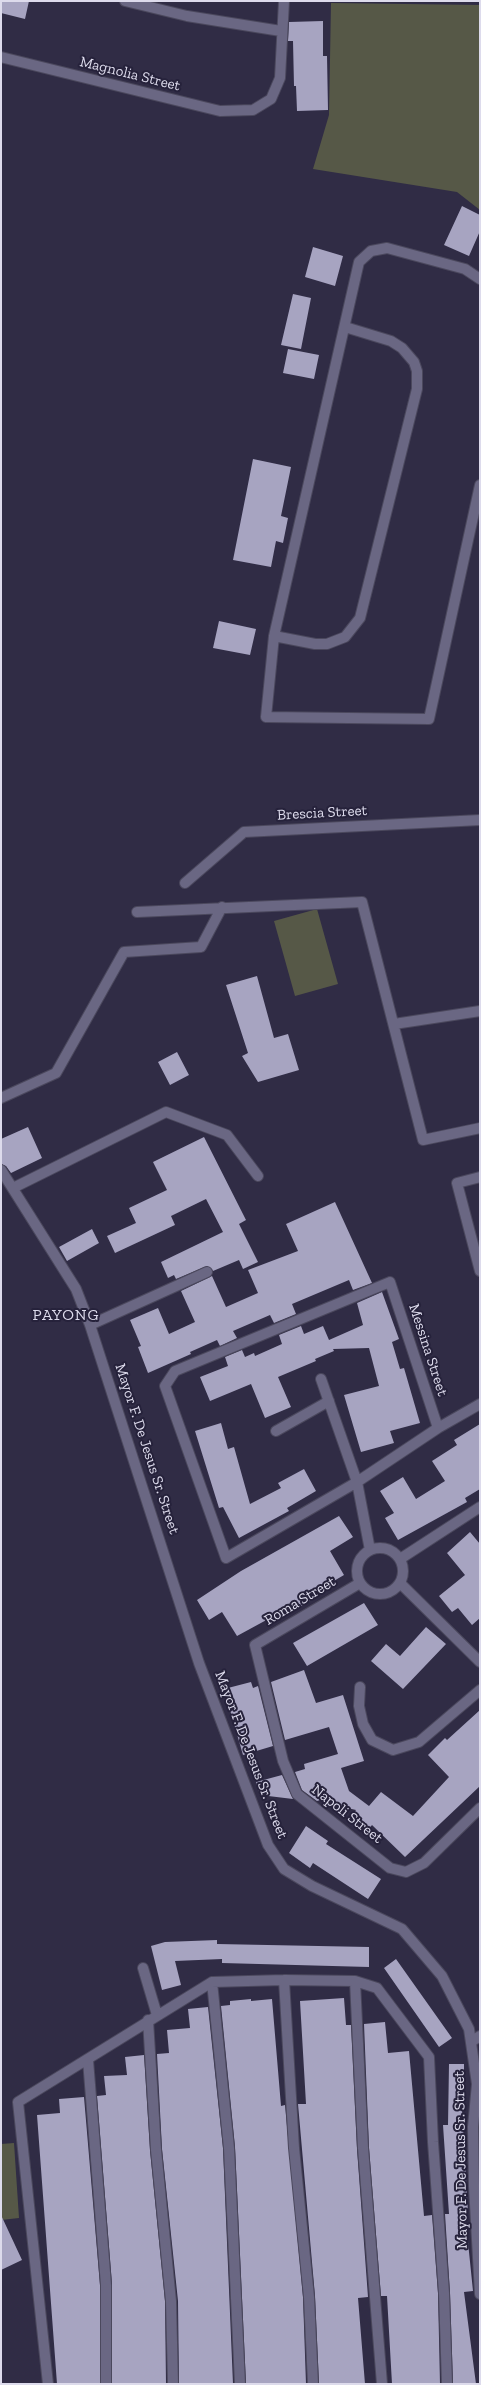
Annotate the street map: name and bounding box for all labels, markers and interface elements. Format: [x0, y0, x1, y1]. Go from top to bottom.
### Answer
street label: Magnolia Street [78, 53, 182, 95]
street label: Brescia Street [276, 802, 368, 824]
street label: Messina Street [405, 1302, 451, 1398]
district label: PAYONG [33, 1305, 99, 1325]
street label: Mayor F. De Jesus Sr. Street [111, 1361, 183, 1537]
street label: Roma Street [261, 1573, 339, 1629]
street label: Mayor F. De Jesus Sr. Street [211, 1669, 291, 1841]
street label: Napoli Street [308, 1781, 386, 1847]
street label: Mayor F. De Jesus Sr. Street [450, 2071, 472, 2249]

